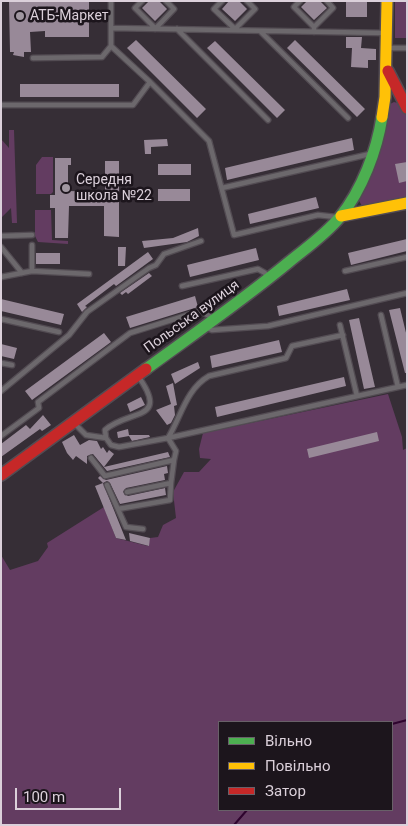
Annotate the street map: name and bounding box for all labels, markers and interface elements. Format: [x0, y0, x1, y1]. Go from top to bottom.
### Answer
place label: АТБ-Маркет [30, 8, 109, 24]
marker: АТБ-Маркет [14, 10, 26, 22]
place label: Середня школа №22 [76, 172, 152, 204]
marker: Середня школа №22 [60, 182, 72, 194]
street label: Польська вулиця [141, 277, 243, 357]
legend [218, 721, 393, 811]
text: Вільно [265, 732, 312, 750]
text: Повільно [265, 757, 331, 775]
scale bar [18, 778, 124, 810]
text: Затор [265, 782, 306, 800]
text: 100 m [23, 788, 65, 806]

